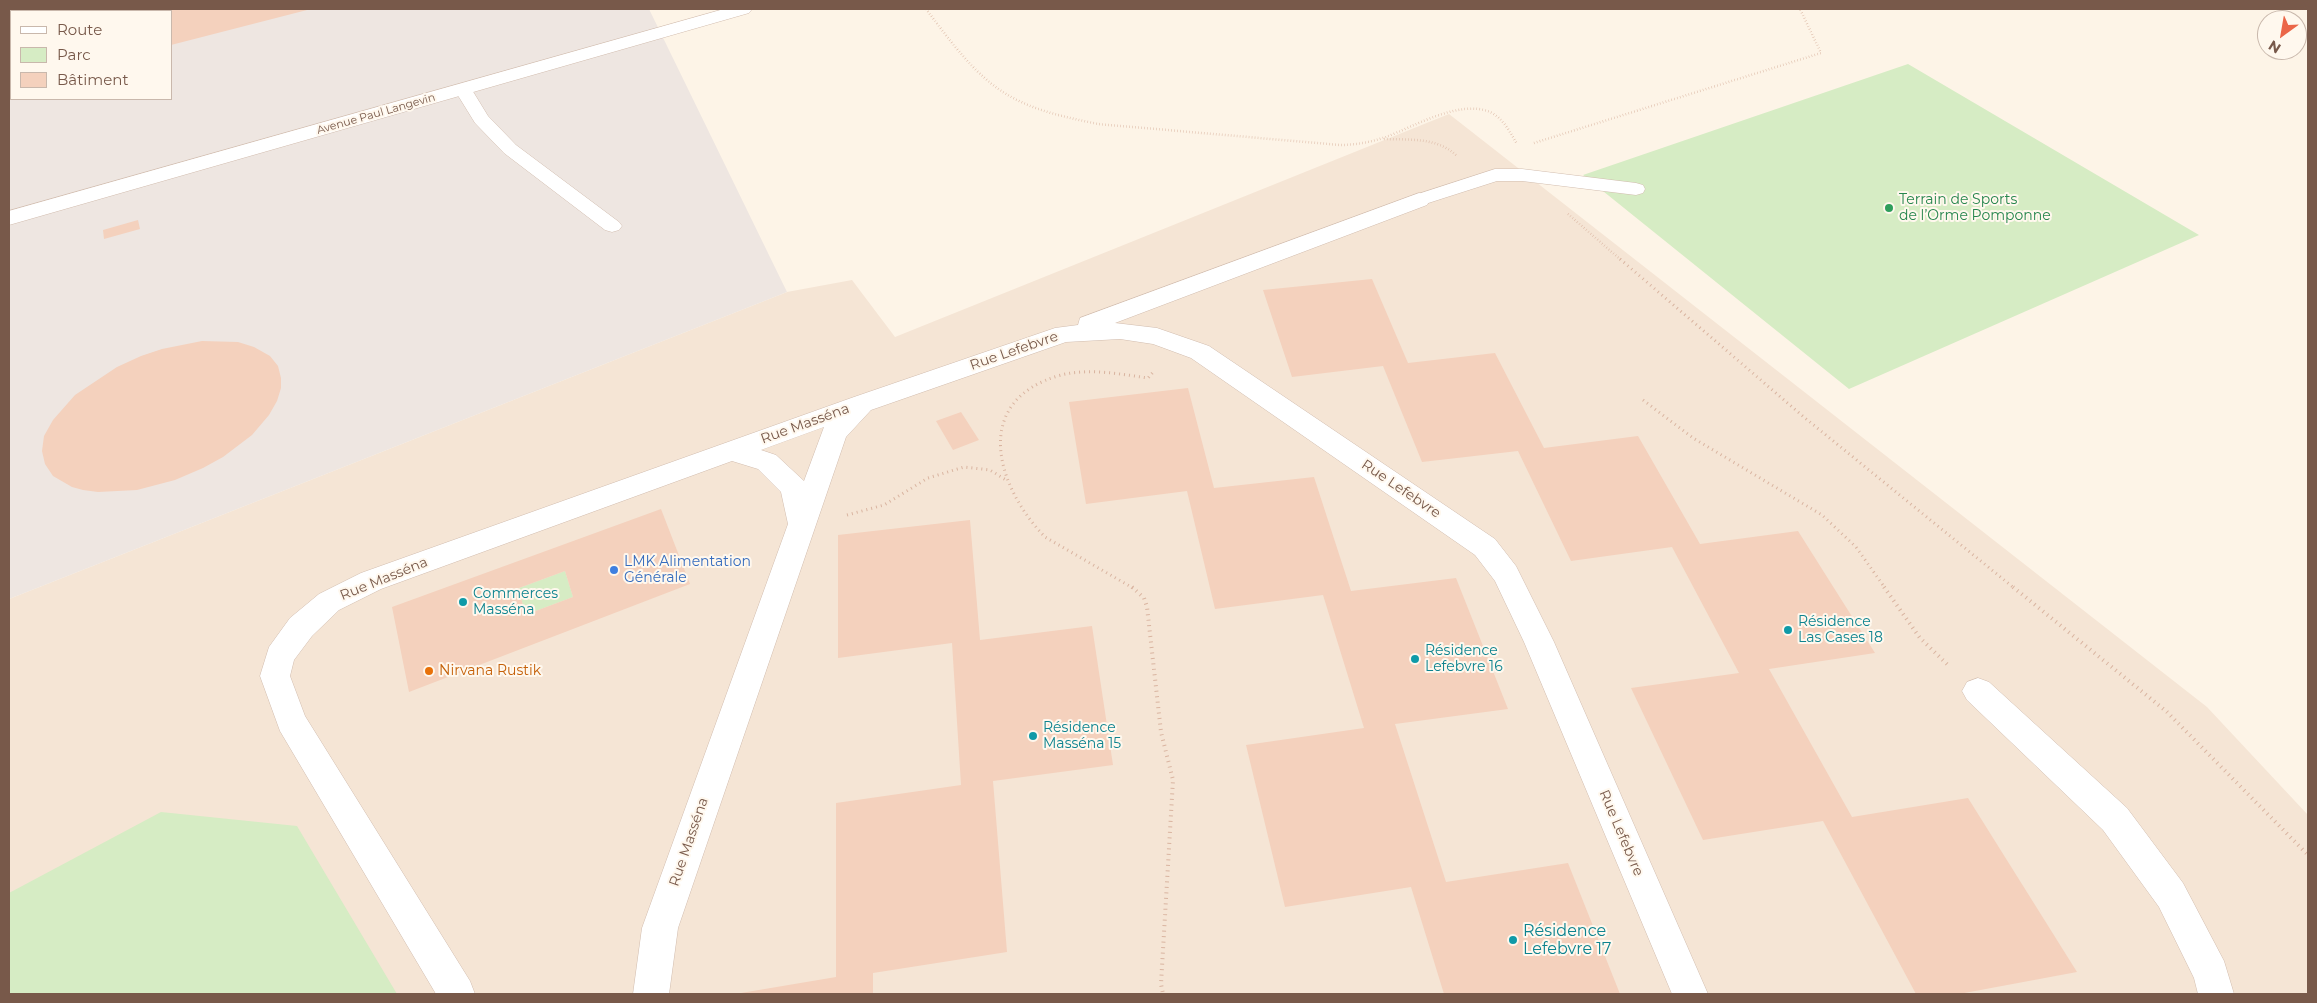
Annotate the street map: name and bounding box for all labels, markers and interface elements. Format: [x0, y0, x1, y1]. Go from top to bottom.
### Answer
legend [10, 10, 172, 100]
north arrow [2257, 10, 2307, 60]
text: Route [57, 20, 102, 39]
text: N [2265, 36, 2284, 58]
text: Parc [57, 45, 91, 64]
text: Bâtiment [57, 70, 129, 89]
street label: Avenue Paul Langevin [315, 91, 437, 137]
place label: Terrain de Sports de l’Orme Pomponne [1899, 192, 2051, 224]
marker: Terrain de Sports de l’Orme Pomponne [1883, 202, 1895, 214]
street label: Rue Lefebvre [968, 328, 1060, 374]
street label: Rue Masséna [758, 400, 852, 448]
street label: Rue Lefebvre [1358, 456, 1444, 522]
street label: Rue Masséna [338, 554, 430, 604]
place label: LMK Alimentation Générale [624, 554, 751, 586]
marker: LMK Alimentation Générale [608, 564, 620, 576]
place label: Commerces Masséna [473, 586, 558, 618]
marker: Commerces Masséna [457, 596, 469, 608]
place label: Résidence Las Cases 18 [1798, 614, 1883, 646]
marker: Résidence Las Cases 18 [1782, 624, 1794, 636]
place label: Résidence Lefebvre 16 [1425, 643, 1503, 676]
marker: Résidence Lefebvre 16 [1409, 653, 1421, 665]
place label: Nirvana Rustik [439, 663, 541, 679]
marker: Nirvana Rustik [423, 665, 435, 677]
place label: Résidence Masséna 15 [1043, 720, 1121, 752]
marker: Résidence Masséna 15 [1027, 730, 1039, 742]
street label: Rue Lefebvre [1595, 787, 1647, 879]
street label: Rue Masséna [666, 795, 712, 889]
place label: Résidence Lefebvre 17 [1523, 921, 1611, 959]
marker: Résidence Lefebvre 17 [1507, 934, 1519, 946]

